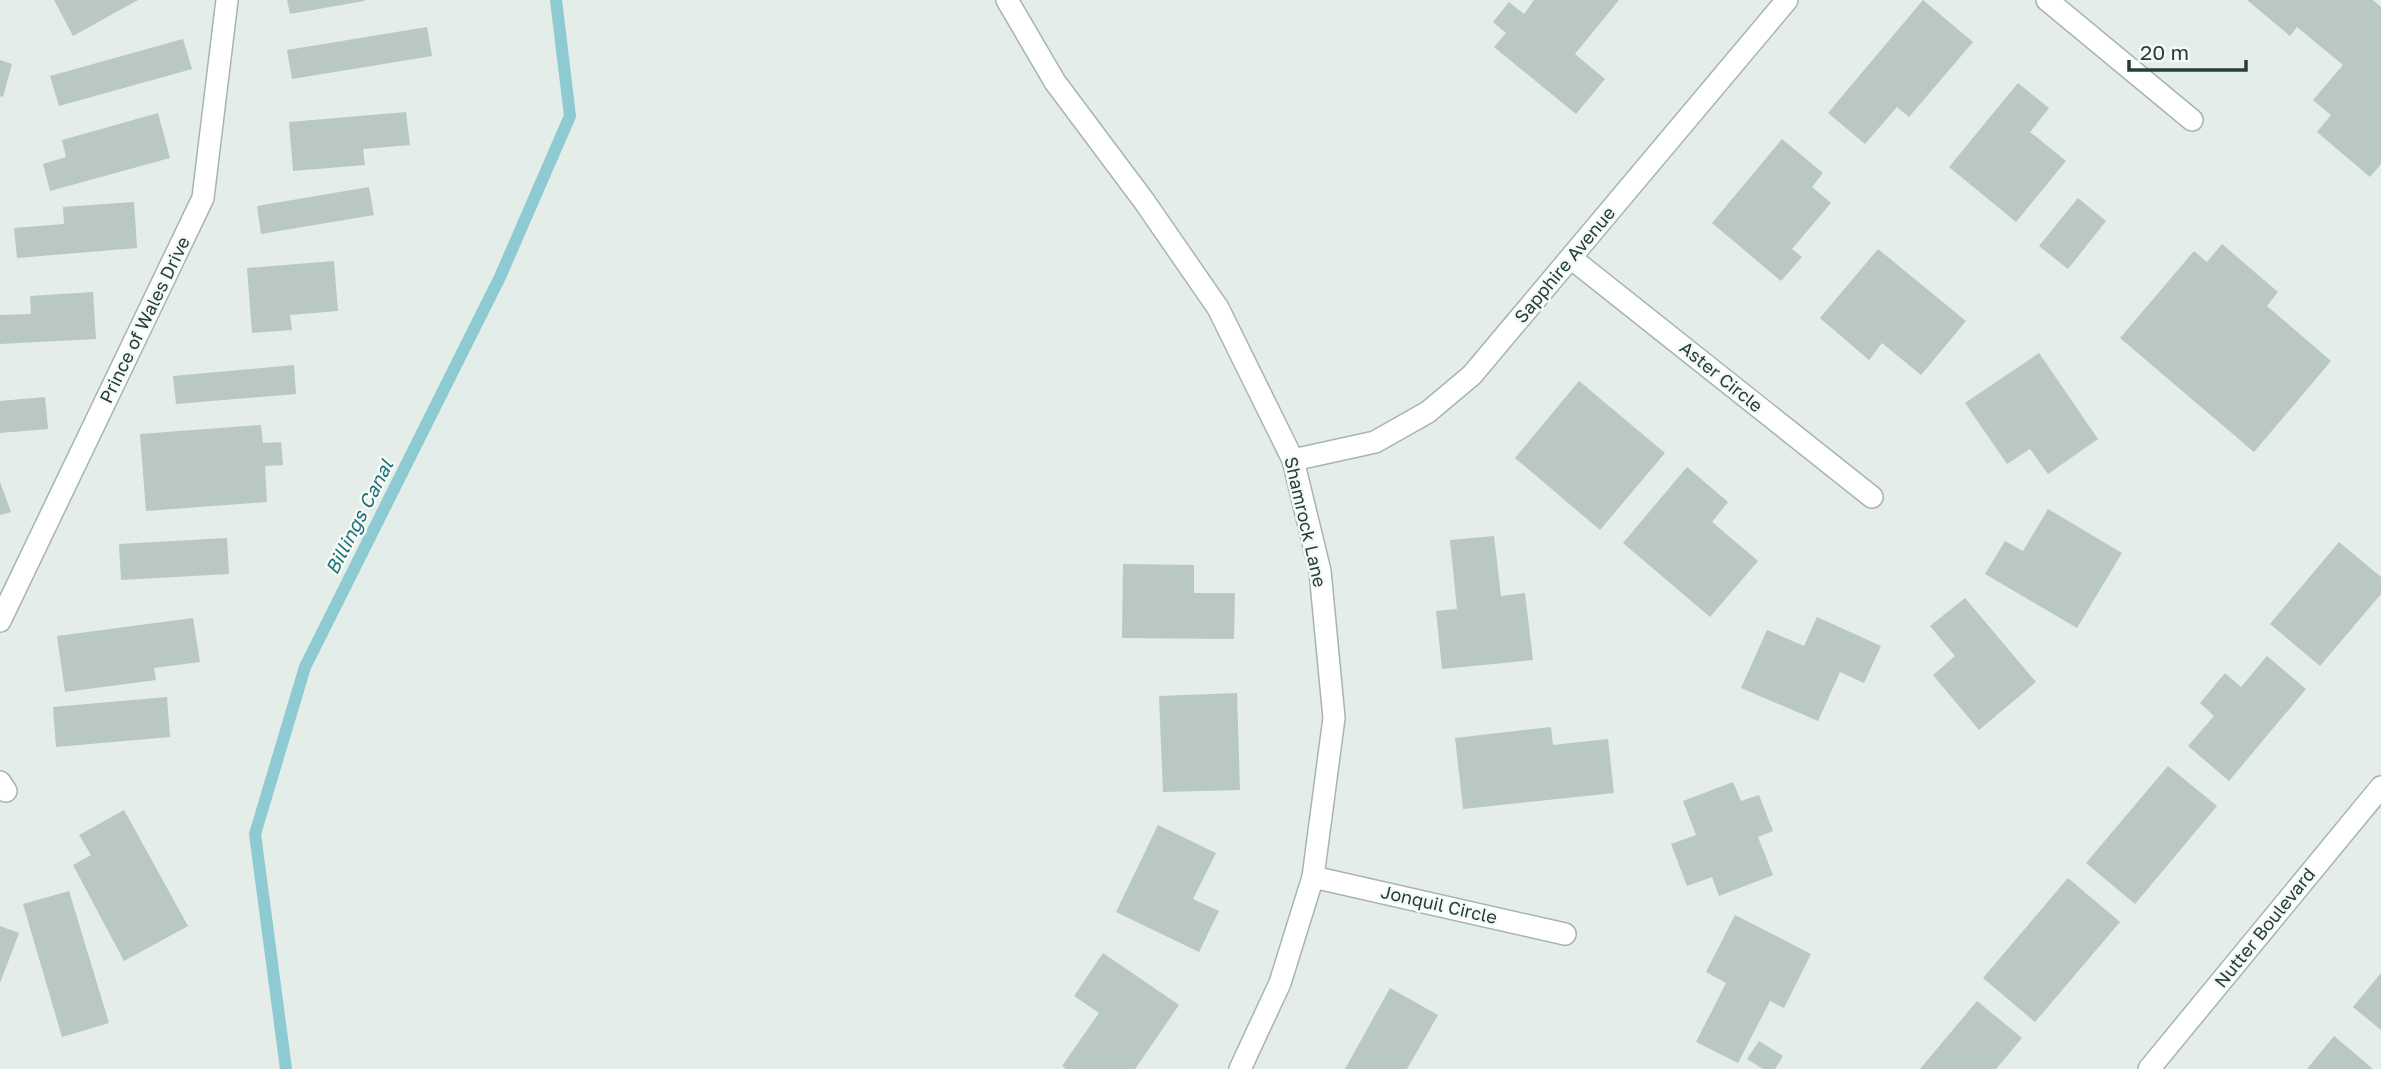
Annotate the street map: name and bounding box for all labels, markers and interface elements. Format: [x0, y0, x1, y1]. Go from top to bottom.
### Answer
scale bar [2129, 28, 2246, 72]
text: 20 m [2140, 39, 2189, 65]
street label: Sapphire Avenue [1509, 202, 1619, 327]
street label: Prince of Wales Drive [94, 233, 194, 406]
street label: Aster Circle [1676, 336, 1768, 416]
water label: Billings Canal [320, 455, 398, 578]
street label: Shamrock Lane [1280, 455, 1332, 589]
street label: Nutter Boulevard [2209, 863, 2319, 992]
street label: Jonquil Circle [1379, 880, 1499, 928]

